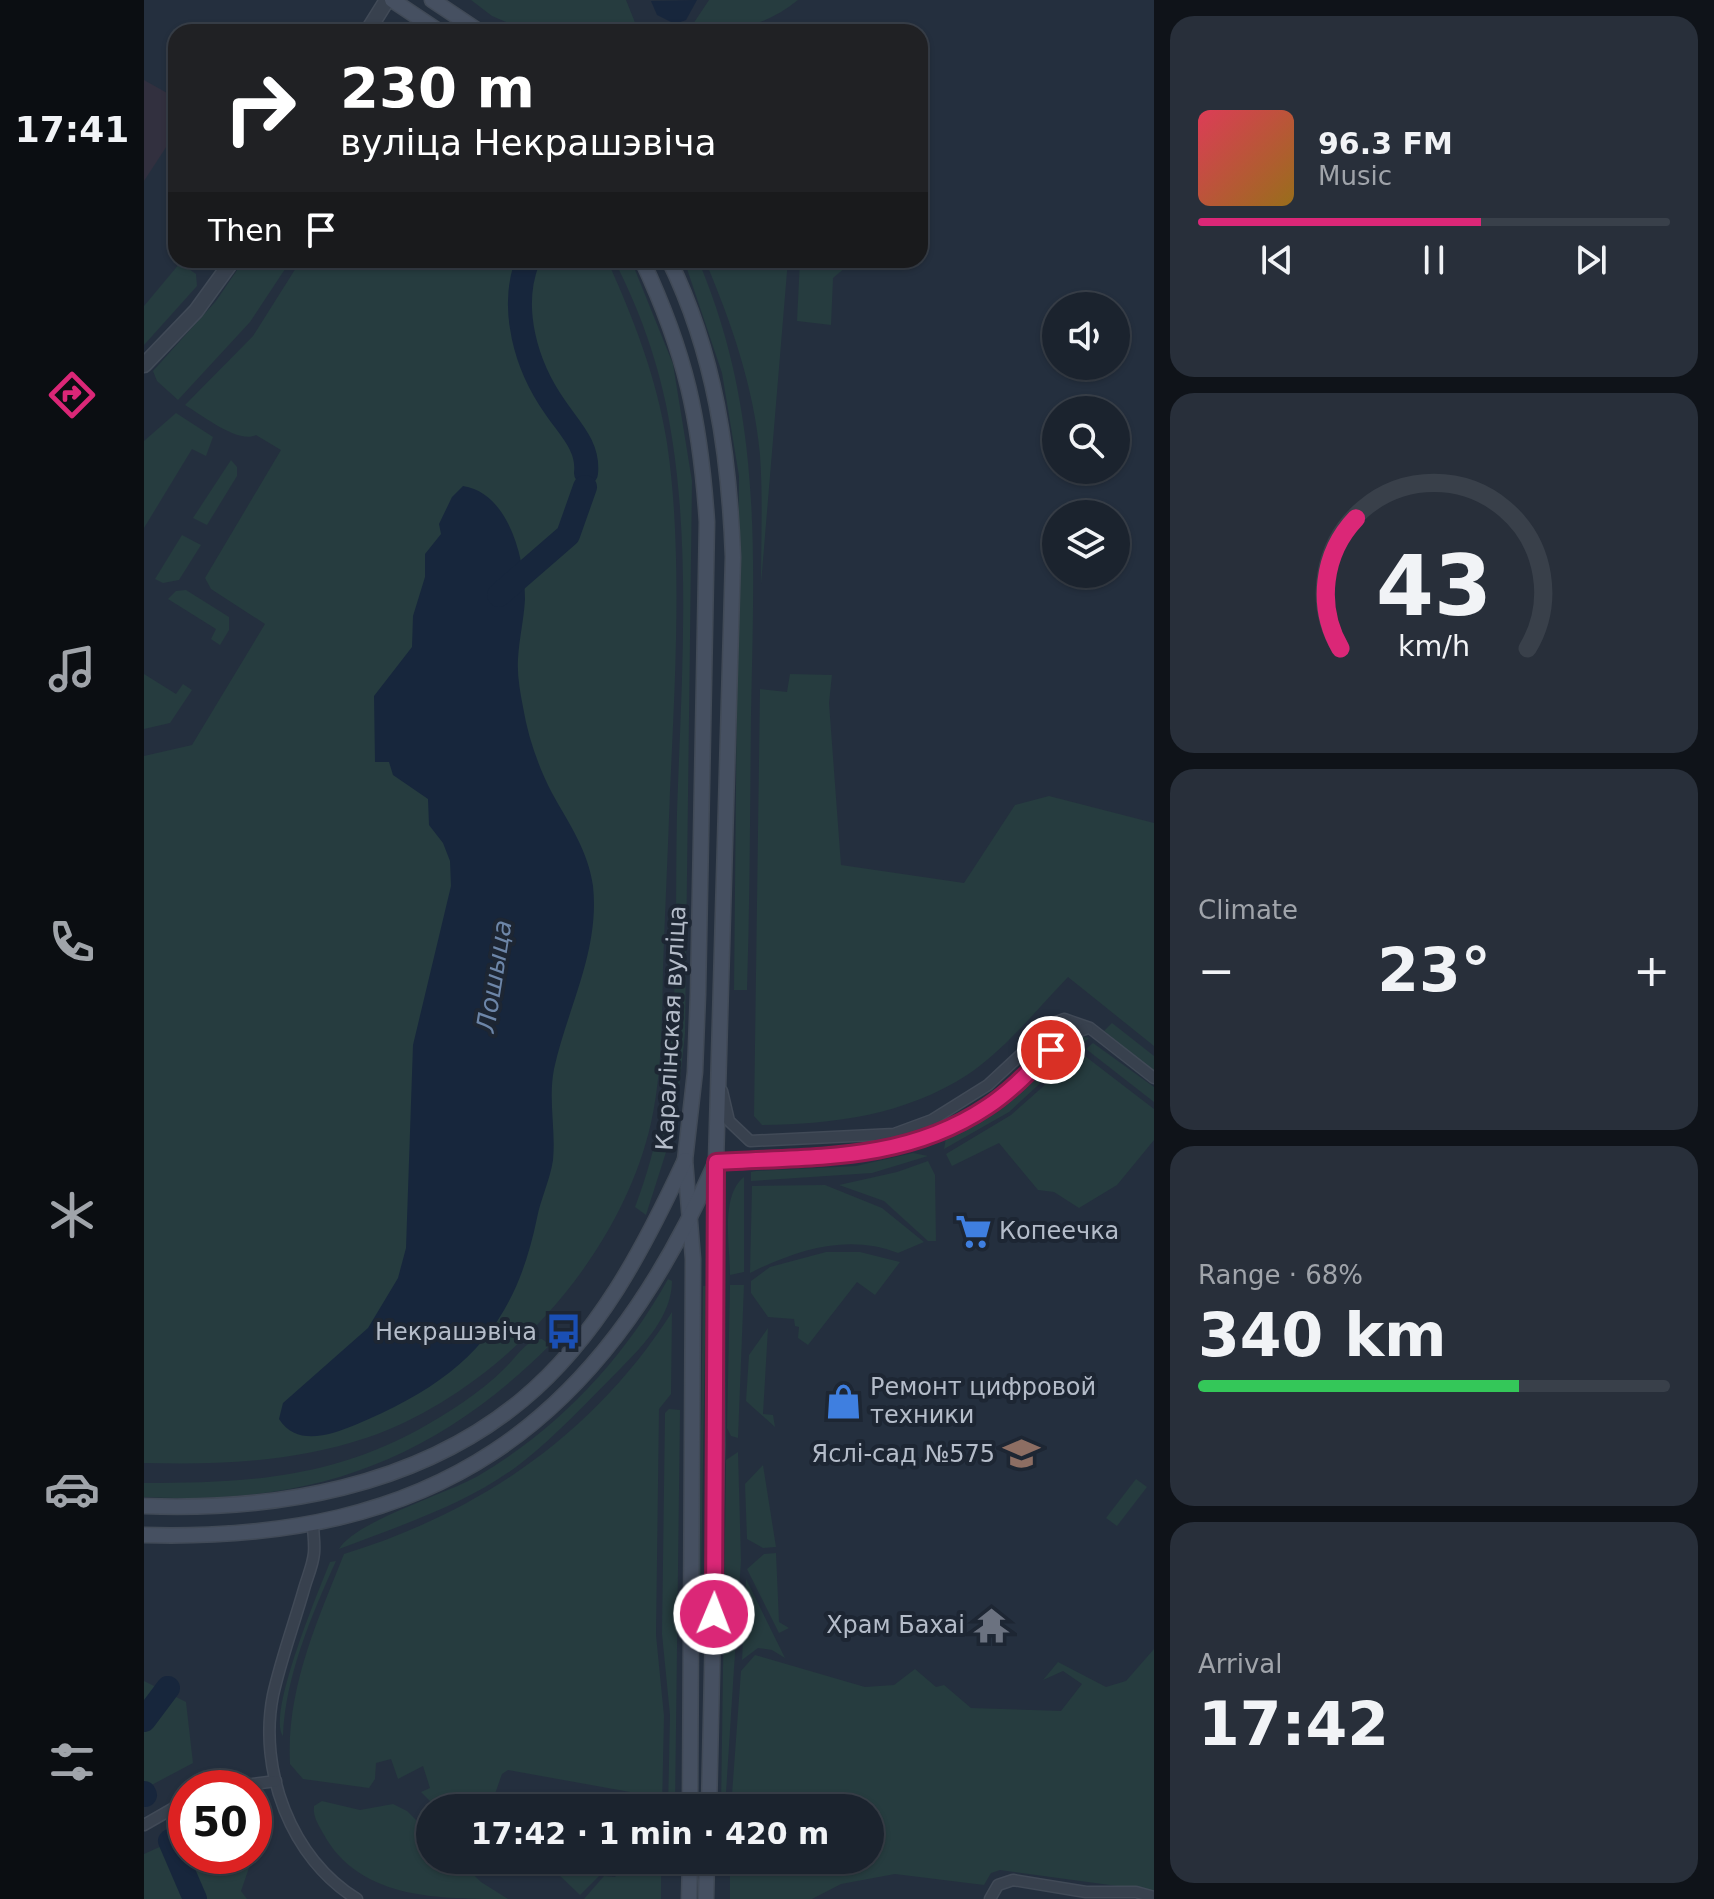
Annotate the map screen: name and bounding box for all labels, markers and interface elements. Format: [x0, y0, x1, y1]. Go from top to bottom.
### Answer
text: 230 m [340, 55, 535, 120]
icon: right [208, 56, 312, 160]
text: 17:41 [15, 109, 129, 150]
text: вуліца Некрашэвіча [340, 122, 717, 163]
text: 96.3 FM [1318, 126, 1453, 161]
text: Music [1318, 161, 1392, 191]
icon: arrive [299, 208, 343, 252]
text: Then [208, 213, 283, 248]
icon: previous [1255, 238, 1299, 282]
icon: pause [1412, 238, 1456, 282]
icon: next [1569, 238, 1613, 282]
map controls [1042, 292, 1130, 588]
button: sound [1042, 292, 1130, 380]
icon: directions [44, 367, 100, 423]
button: search [1042, 396, 1130, 484]
button: layers [1042, 500, 1130, 588]
text: 43 [1376, 537, 1492, 634]
text: km/h [1398, 629, 1470, 663]
icon: music [44, 641, 100, 697]
text: Climate [1198, 895, 1298, 925]
street label: Каралінская вуліца [651, 905, 691, 1151]
icon: phone [44, 914, 100, 970]
water label: Лошыца [470, 918, 518, 1035]
text: 23° [1377, 935, 1491, 1005]
text: − [1198, 945, 1235, 996]
text: + [1633, 945, 1670, 996]
pin [1017, 1016, 1085, 1084]
icon: arrive [1029, 1028, 1073, 1072]
icon: climate [44, 1187, 100, 1243]
supermarket icon: Копеечка [954, 1212, 992, 1250]
place label: Копеечка [999, 1217, 1119, 1245]
text: Range · 68% [1198, 1260, 1363, 1290]
text: 340 km [1198, 1300, 1447, 1370]
bus stop icon: Некрашэвіча [544, 1313, 582, 1351]
place label: Некрашэвіча [375, 1318, 537, 1346]
place label: Ремонт цифровой техники [870, 1373, 1096, 1429]
shop icon: Ремонт цифровой техники [825, 1382, 863, 1420]
school or university icon: Яслі-сад №575 [1002, 1435, 1040, 1473]
place label: Яслі-сад №575 [812, 1440, 995, 1468]
icon: car [44, 1461, 100, 1517]
position arrow [672, 1572, 756, 1656]
temple icon: Храм Бахаі [972, 1606, 1010, 1644]
place label: Храм Бахаі [826, 1611, 965, 1639]
text: Arrival [1198, 1649, 1282, 1679]
text: 17:42 [1198, 1689, 1389, 1759]
icon: filters [44, 1734, 100, 1790]
speed limit sign: 50 [168, 1770, 272, 1874]
text: 17:42 · 1 min · 420 m [471, 1816, 829, 1851]

